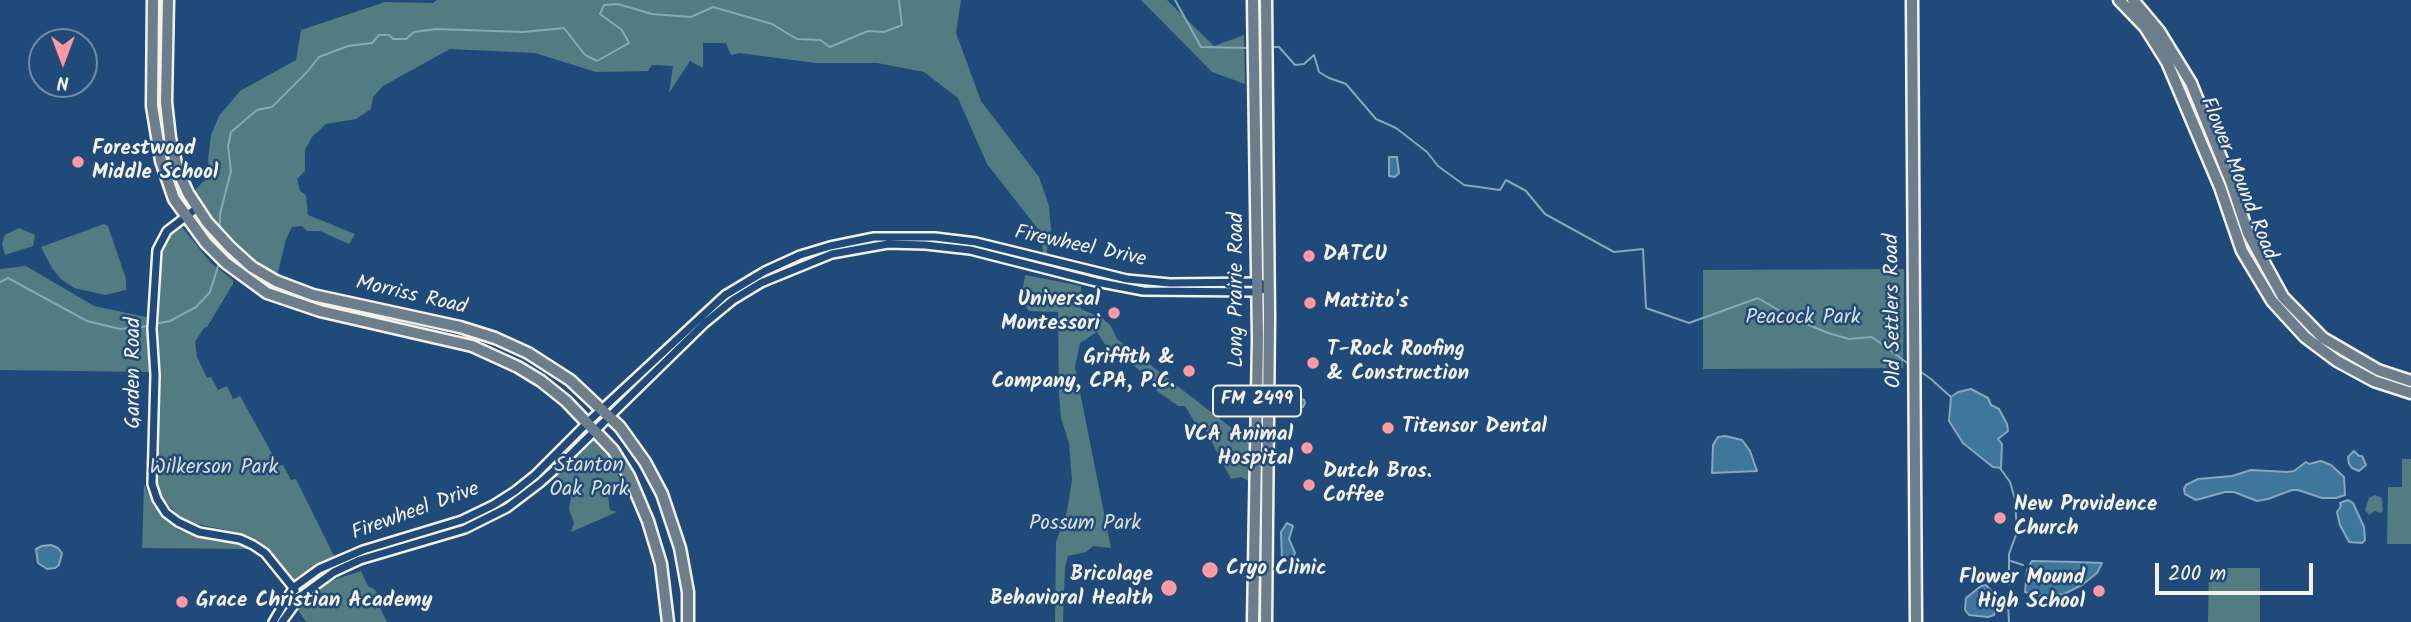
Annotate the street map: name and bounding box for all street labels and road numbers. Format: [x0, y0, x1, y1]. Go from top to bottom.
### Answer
street label: Flower Mound Road [2193, 94, 2281, 264]
street label: Long Prairie Road [1225, 212, 1251, 368]
street label: Firewheel Drive [1012, 222, 1148, 274]
street label: Old Settlers Road [1881, 233, 1909, 389]
street label: Morriss Road [353, 272, 469, 322]
street label: Garden Road [122, 317, 148, 429]
road number: FM 2499 [1213, 386, 1301, 416]
street label: Firewheel Drive [349, 478, 483, 548]

